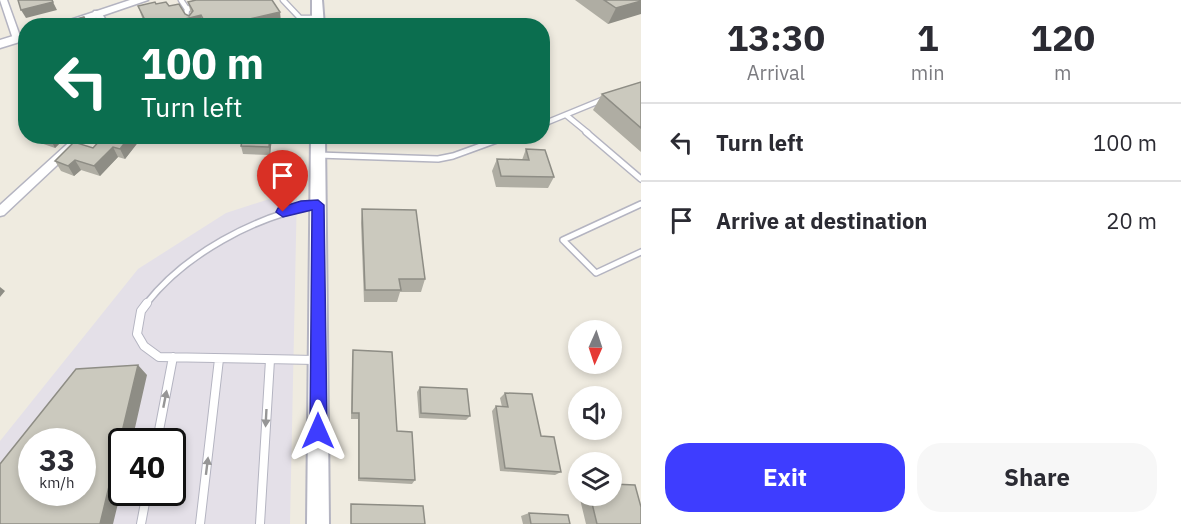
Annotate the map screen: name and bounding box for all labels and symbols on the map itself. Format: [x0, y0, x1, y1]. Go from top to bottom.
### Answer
pin [257, 150, 308, 212]
north arrow [568, 320, 622, 374]
one-way arrow [161, 390, 170, 409]
position arrow [286, 399, 350, 463]
one-way arrow [261, 409, 271, 428]
speed limit sign: 40 [108, 428, 186, 506]
one-way arrow [202, 456, 212, 475]

